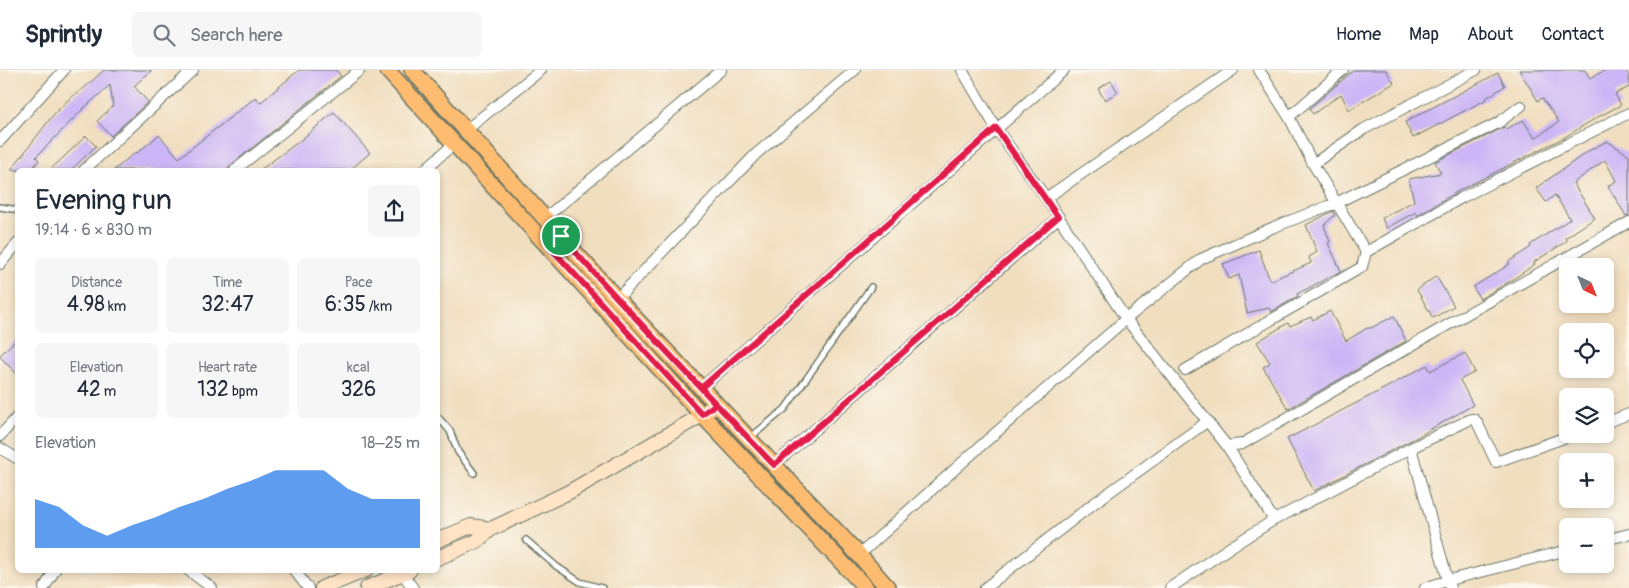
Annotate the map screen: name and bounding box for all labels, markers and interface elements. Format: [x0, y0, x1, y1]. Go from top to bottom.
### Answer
search box [132, 12, 482, 57]
text: Sprintly [25, 20, 102, 49]
icon: search [150, 21, 178, 49]
text: Search here [190, 23, 283, 47]
text: Home [1336, 23, 1381, 46]
text: Map [1409, 23, 1439, 46]
text: About [1467, 23, 1513, 46]
text: Contact [1541, 23, 1604, 46]
text: Evening run [35, 183, 172, 218]
button: share [368, 185, 420, 237]
pin [540, 215, 582, 257]
text: 19:14 · 6 × 830 m [35, 220, 152, 240]
icon: arrive [547, 222, 575, 250]
north arrow [1559, 258, 1614, 312]
map controls [1559, 258, 1614, 573]
text: Distance [71, 274, 122, 291]
text: Time [213, 274, 242, 291]
text: Pace [345, 274, 372, 291]
text: 4.98 [67, 291, 105, 318]
text: 32:47 [201, 291, 254, 318]
text: 6:35 [325, 291, 366, 318]
text: km [105, 298, 126, 315]
text: /km [366, 298, 392, 315]
button: locate [1559, 323, 1614, 378]
text: Elevation [70, 359, 123, 376]
text: Heart rate [198, 359, 257, 376]
text: kcal [347, 359, 370, 376]
text: 42 [77, 376, 101, 403]
text: 132 [197, 376, 229, 403]
text: 326 [341, 376, 376, 403]
text: m [101, 383, 116, 400]
text: bpm [229, 383, 258, 400]
button: layers [1559, 388, 1614, 443]
text: Elevation [35, 433, 96, 453]
text: 18–25 m [361, 433, 420, 453]
button: + [1559, 453, 1614, 508]
button: − [1559, 518, 1614, 573]

